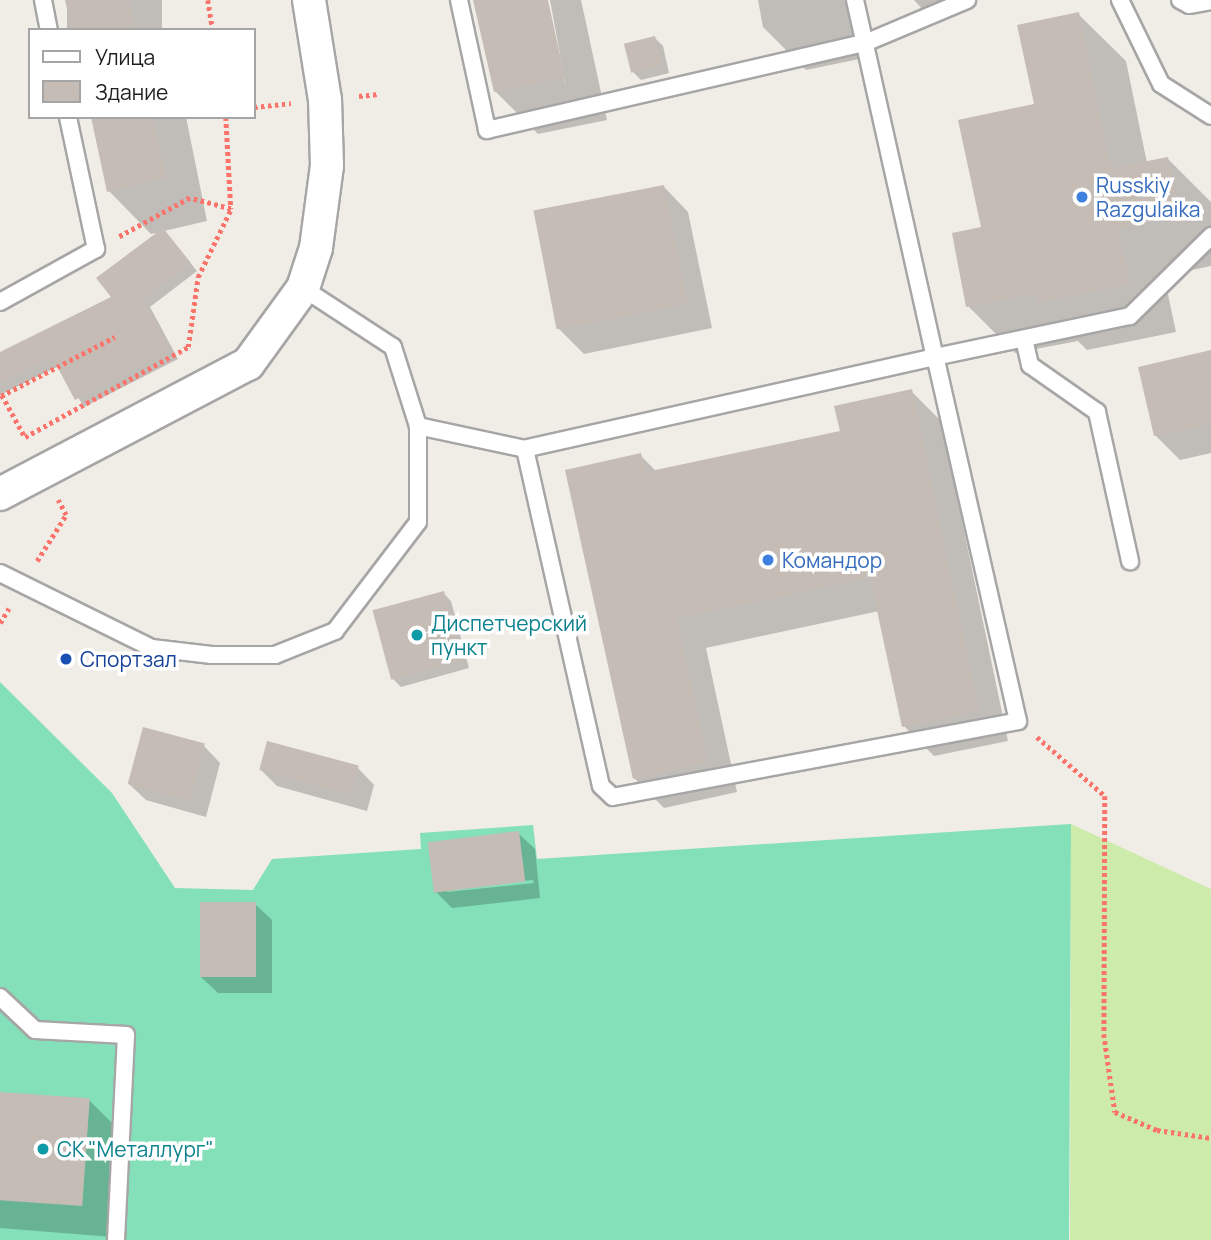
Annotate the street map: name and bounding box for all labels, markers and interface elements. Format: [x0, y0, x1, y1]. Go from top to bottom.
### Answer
legend [28, 28, 256, 119]
text: Улица [95, 43, 155, 71]
text: Здание [95, 78, 168, 106]
place label: Russkiy Razgulaika [1096, 172, 1200, 222]
marker: Russkiy Razgulaika [1074, 189, 1090, 205]
place label: Командор [782, 547, 882, 573]
marker: Командор [760, 552, 776, 568]
place label: Диспетчерский пункт [431, 610, 587, 660]
marker: Диспетчерский пункт [409, 627, 425, 643]
place label: Спортзал [80, 646, 177, 672]
marker: Спортзал [58, 651, 74, 667]
place label: СК "Металлург" [57, 1136, 214, 1162]
marker: СК "Металлург" [35, 1141, 51, 1157]

